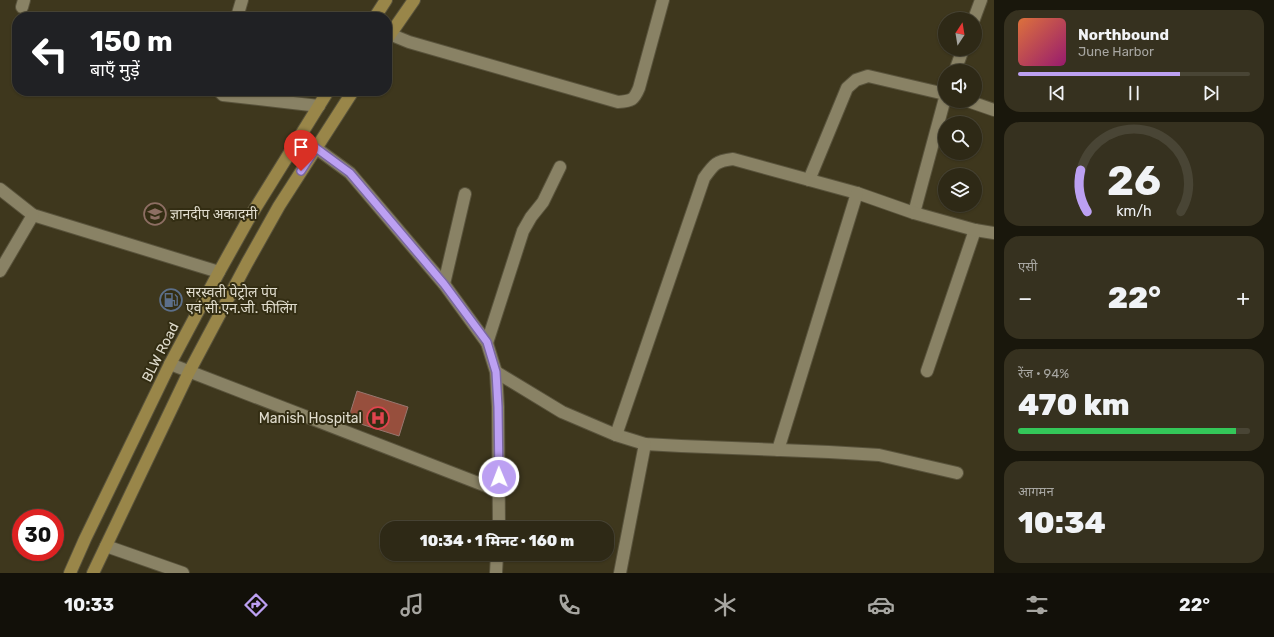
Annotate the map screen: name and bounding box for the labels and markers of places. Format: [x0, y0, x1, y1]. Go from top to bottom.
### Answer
pin [284, 130, 318, 171]
school or university icon: ज्ञानदीप अकादमी [142, 201, 168, 227]
place label: ज्ञानदीप अकादमी [170, 206, 258, 223]
place label: सरस्वती पेट्रोल पंप एवं सी.एन.जी. फीलिंग [186, 283, 298, 317]
fuel station icon: सरस्वती पेट्रोल पंप एवं सी.एन.जी. फीलिंग [158, 287, 184, 313]
hospital icon: Manish Hospital [365, 405, 391, 431]
place label: Manish Hospital [259, 410, 362, 427]

